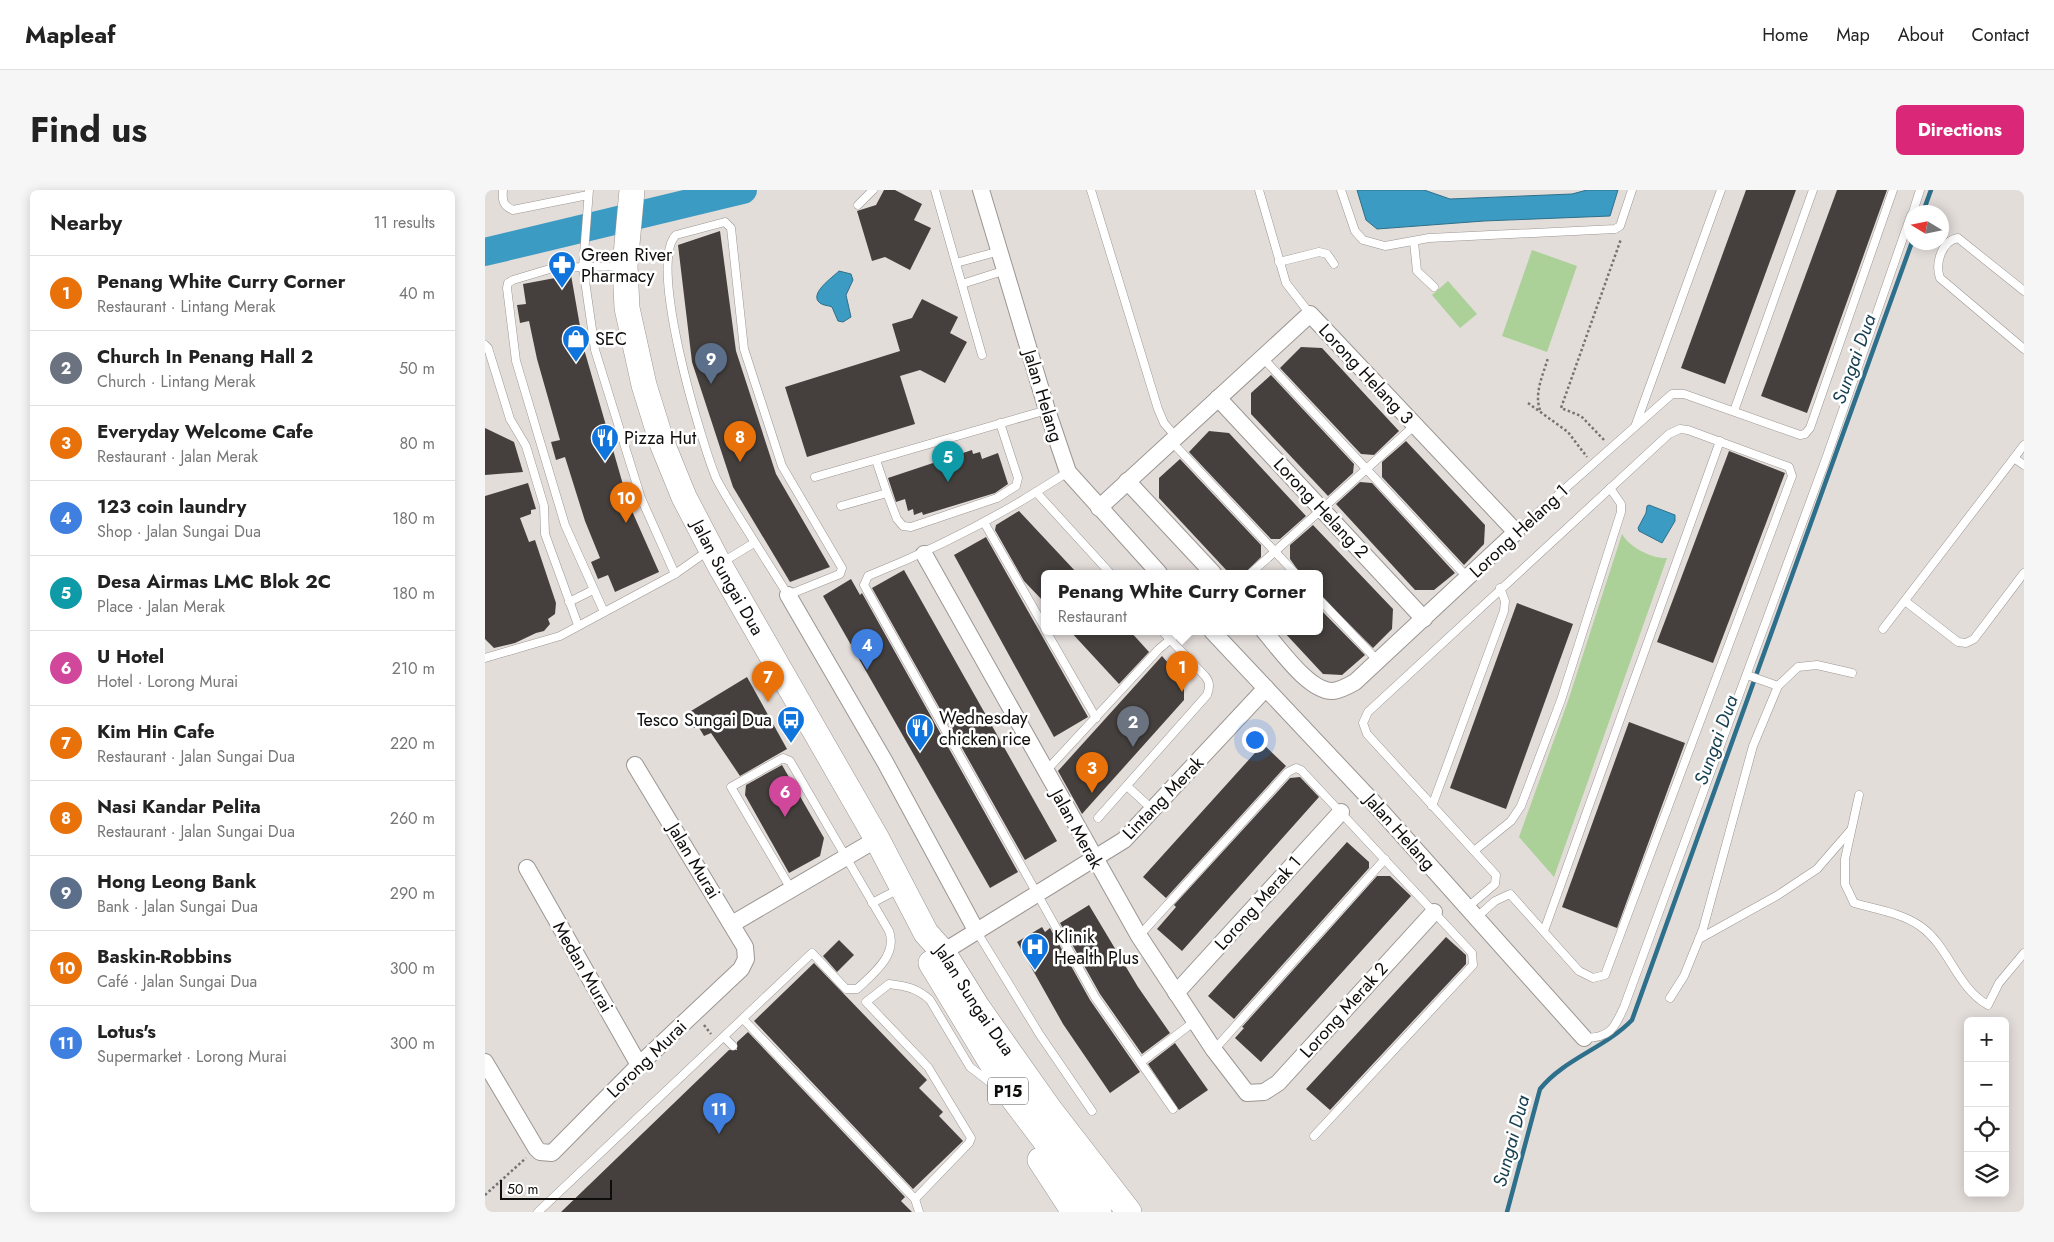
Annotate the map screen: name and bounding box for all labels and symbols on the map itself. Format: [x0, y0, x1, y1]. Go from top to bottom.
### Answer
north arrow [1904, 205, 1949, 250]
place label: Green River Pharmacy [581, 242, 673, 289]
pharmacy icon: Green River Pharmacy [547, 250, 577, 289]
water label: Sungai Dua [1825, 310, 1883, 408]
street label: Lorong Helang 3 [1313, 318, 1419, 430]
shop icon: SEC [561, 324, 591, 363]
place label: SEC [595, 326, 627, 352]
pin: 9 [695, 343, 727, 384]
street label: Jalan Helang [1016, 345, 1069, 445]
pin: 8 [724, 421, 756, 462]
restaurant icon: Pizza Hut [590, 423, 620, 462]
place label: Pizza Hut [624, 425, 697, 451]
pin: 5 [932, 441, 964, 482]
street label: Lorong Helang 2 [1267, 452, 1375, 564]
street label: Lorong Helang 1 [1464, 478, 1574, 584]
pin: 10 [610, 482, 642, 523]
street label: Jalan Sungai Dua [684, 513, 770, 640]
pin: 4 [851, 629, 883, 670]
pin: 1 [1166, 651, 1198, 692]
pin: 7 [752, 661, 784, 702]
water label: Sungai Dua [1687, 691, 1745, 789]
bus stop icon: Tesco Sungai Dua [776, 705, 806, 744]
place label: Wednesday chicken rice [939, 705, 1031, 752]
pin: 2 [1117, 706, 1149, 747]
place label: Tesco Sungai Dua [637, 707, 772, 733]
restaurant icon: Wednesday chicken rice [905, 713, 935, 752]
your location [1242, 727, 1268, 753]
street label: Lintang Merak [1117, 750, 1210, 845]
pin: 3 [1076, 752, 1108, 793]
pin: 6 [769, 776, 801, 817]
street label: Jalan Merak [1044, 783, 1110, 874]
street label: Jalan Helang [1357, 786, 1442, 876]
street label: Jalan Murai [660, 817, 727, 904]
street label: Lorong Merak 1 [1209, 850, 1307, 956]
street label: Medan Murai [546, 917, 620, 1017]
place label: Klinik Health Plus [1054, 924, 1139, 971]
hospital icon: Klinik Health Plus [1020, 932, 1050, 971]
street label: Jalan Sungai Dua [927, 937, 1021, 1061]
street label: Lorong Merak 2 [1294, 956, 1394, 1064]
street label: Lorong Murai [601, 1014, 693, 1104]
road number: P15 [988, 1078, 1028, 1104]
water label: Sungai Dua [1486, 1092, 1536, 1190]
pin: 11 [703, 1093, 735, 1134]
scale bar [500, 1177, 613, 1200]

